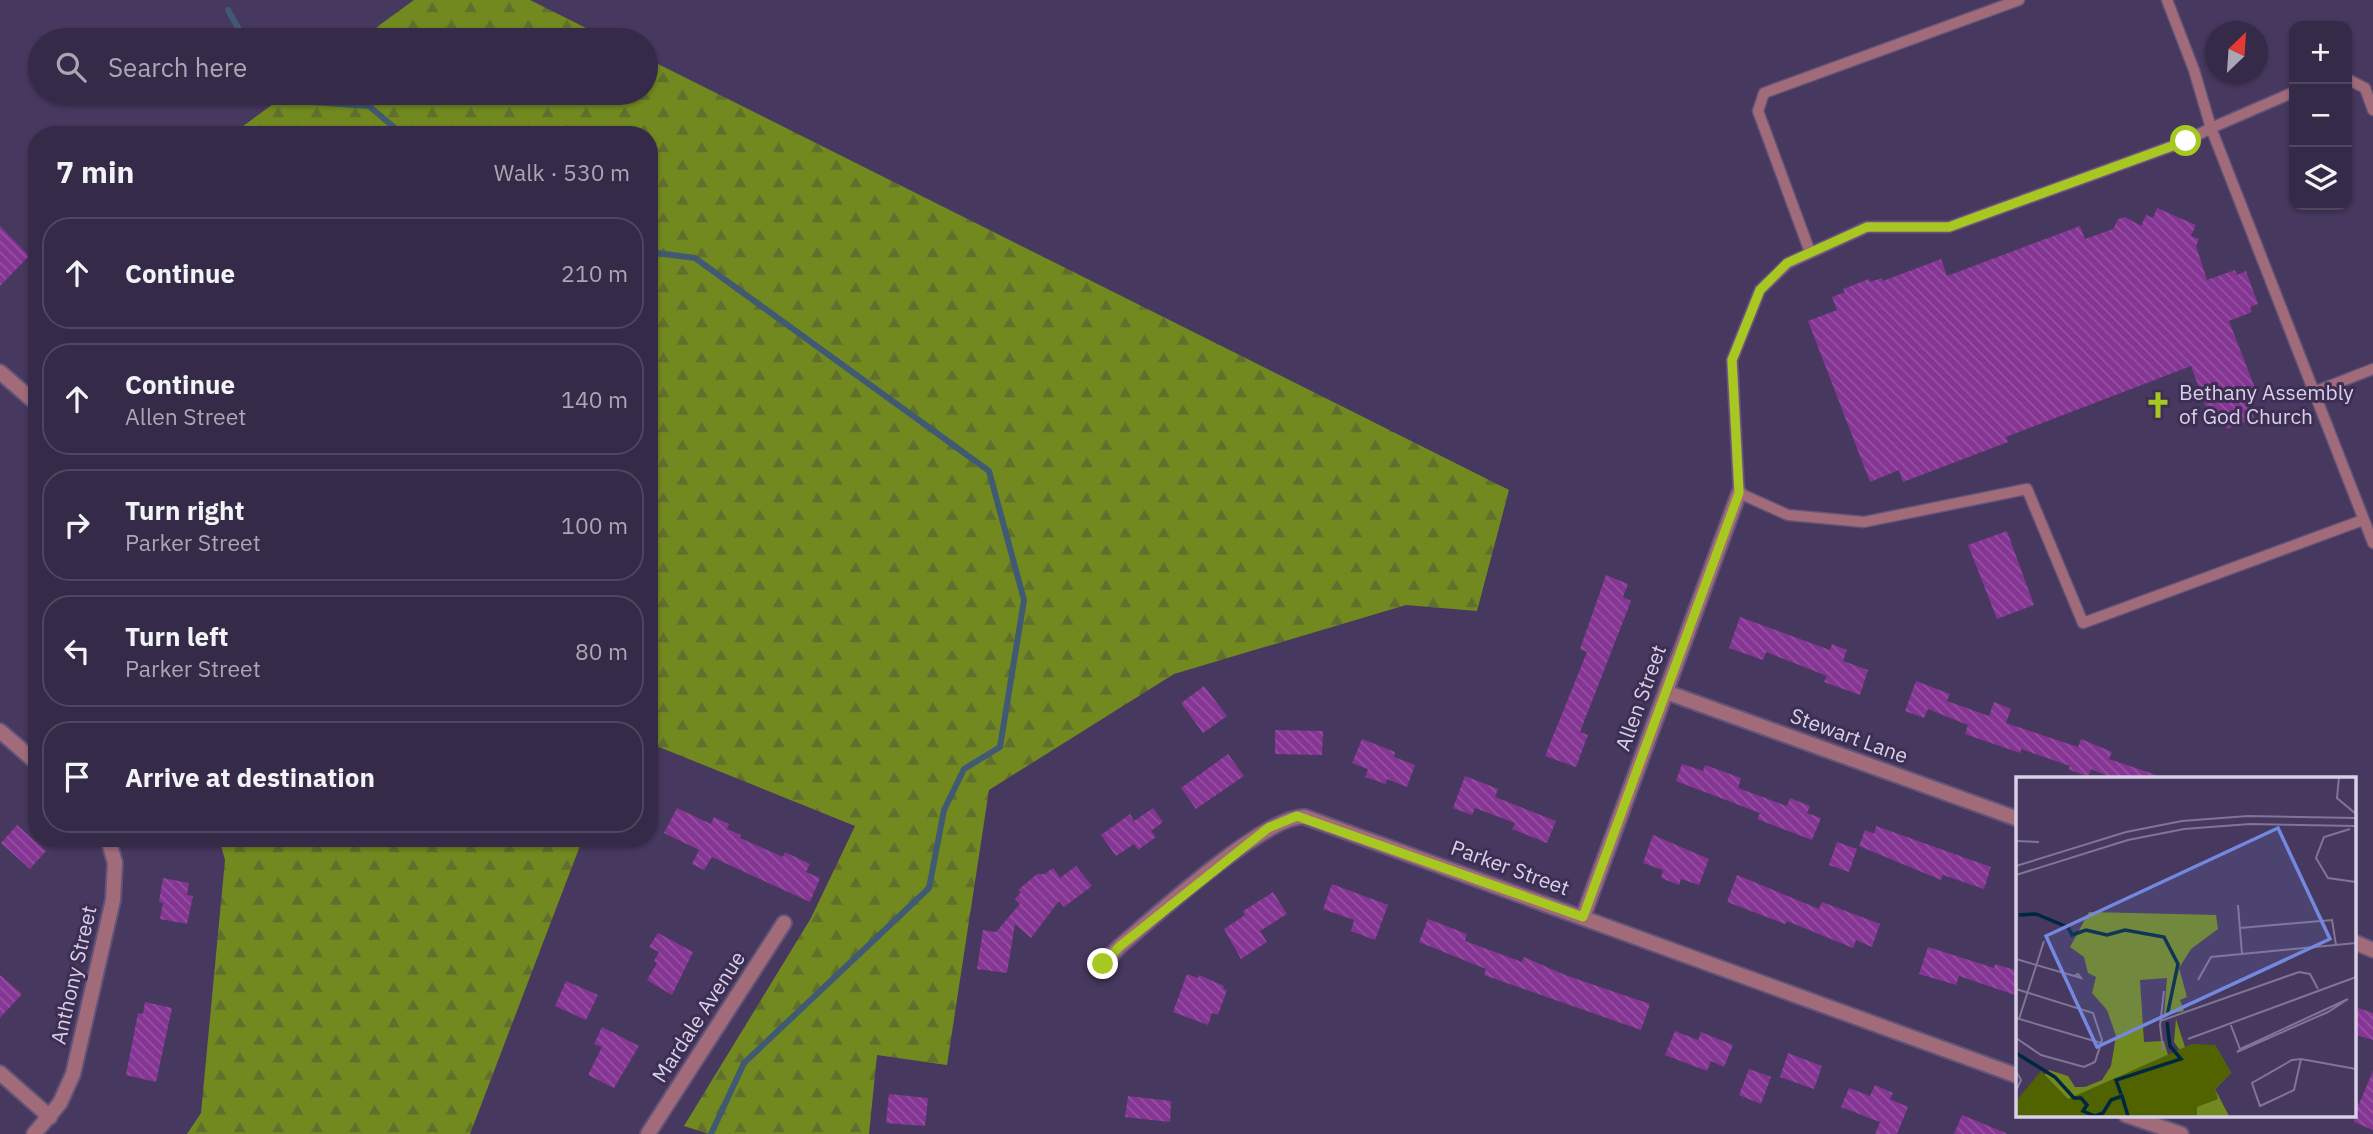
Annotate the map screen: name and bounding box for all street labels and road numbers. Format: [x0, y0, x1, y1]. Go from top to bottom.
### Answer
street label: Allen Street [1608, 641, 1672, 755]
street label: Stewart Lane [1787, 701, 1912, 769]
street label: Parker Street [1447, 833, 1573, 901]
street label: Anthony Street [43, 903, 103, 1047]
street label: Mardale Avenue [645, 945, 751, 1088]

